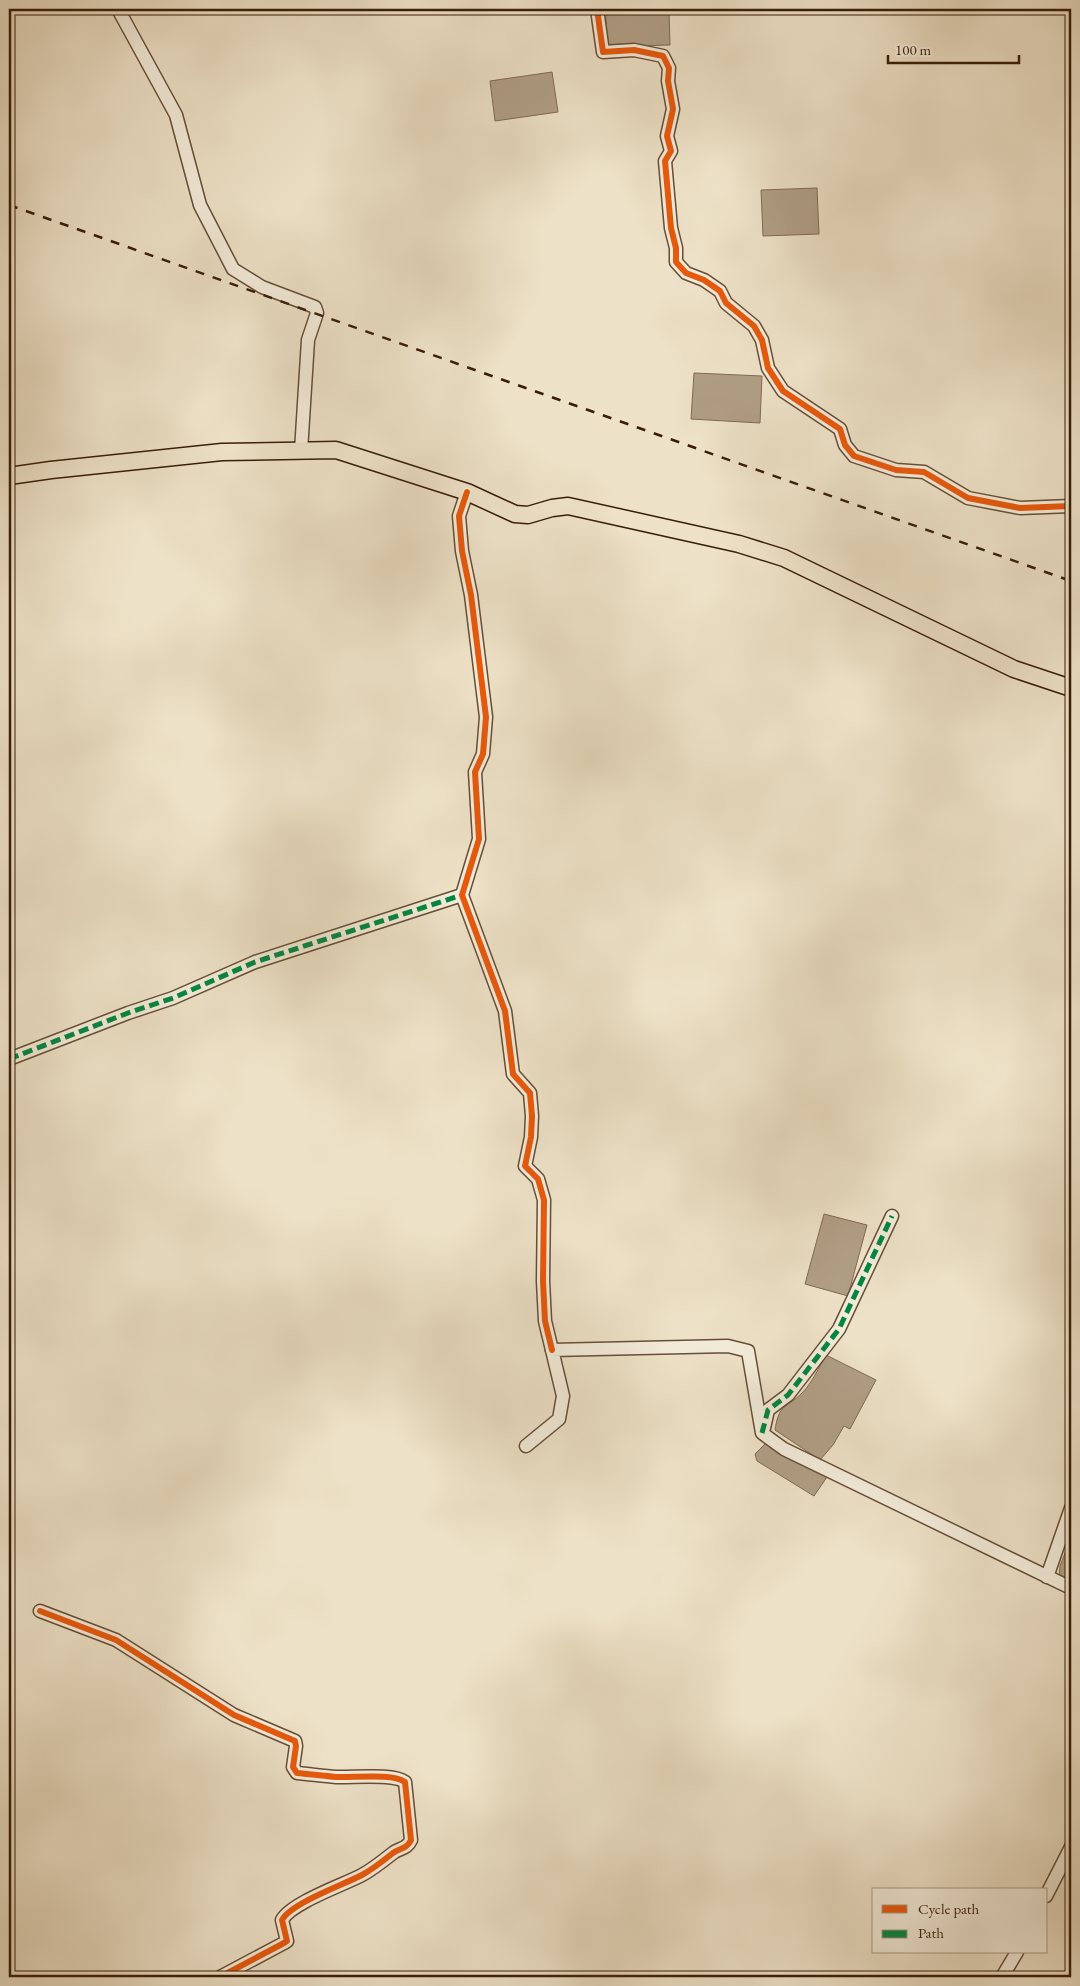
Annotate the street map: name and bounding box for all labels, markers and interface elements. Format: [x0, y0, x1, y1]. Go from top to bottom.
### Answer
scale bar [888, 32, 1019, 64]
text: 100 m [895, 40, 932, 59]
legend [872, 1888, 1048, 1954]
text: Cycle path [918, 1899, 980, 1918]
text: Path [918, 1923, 944, 1942]

